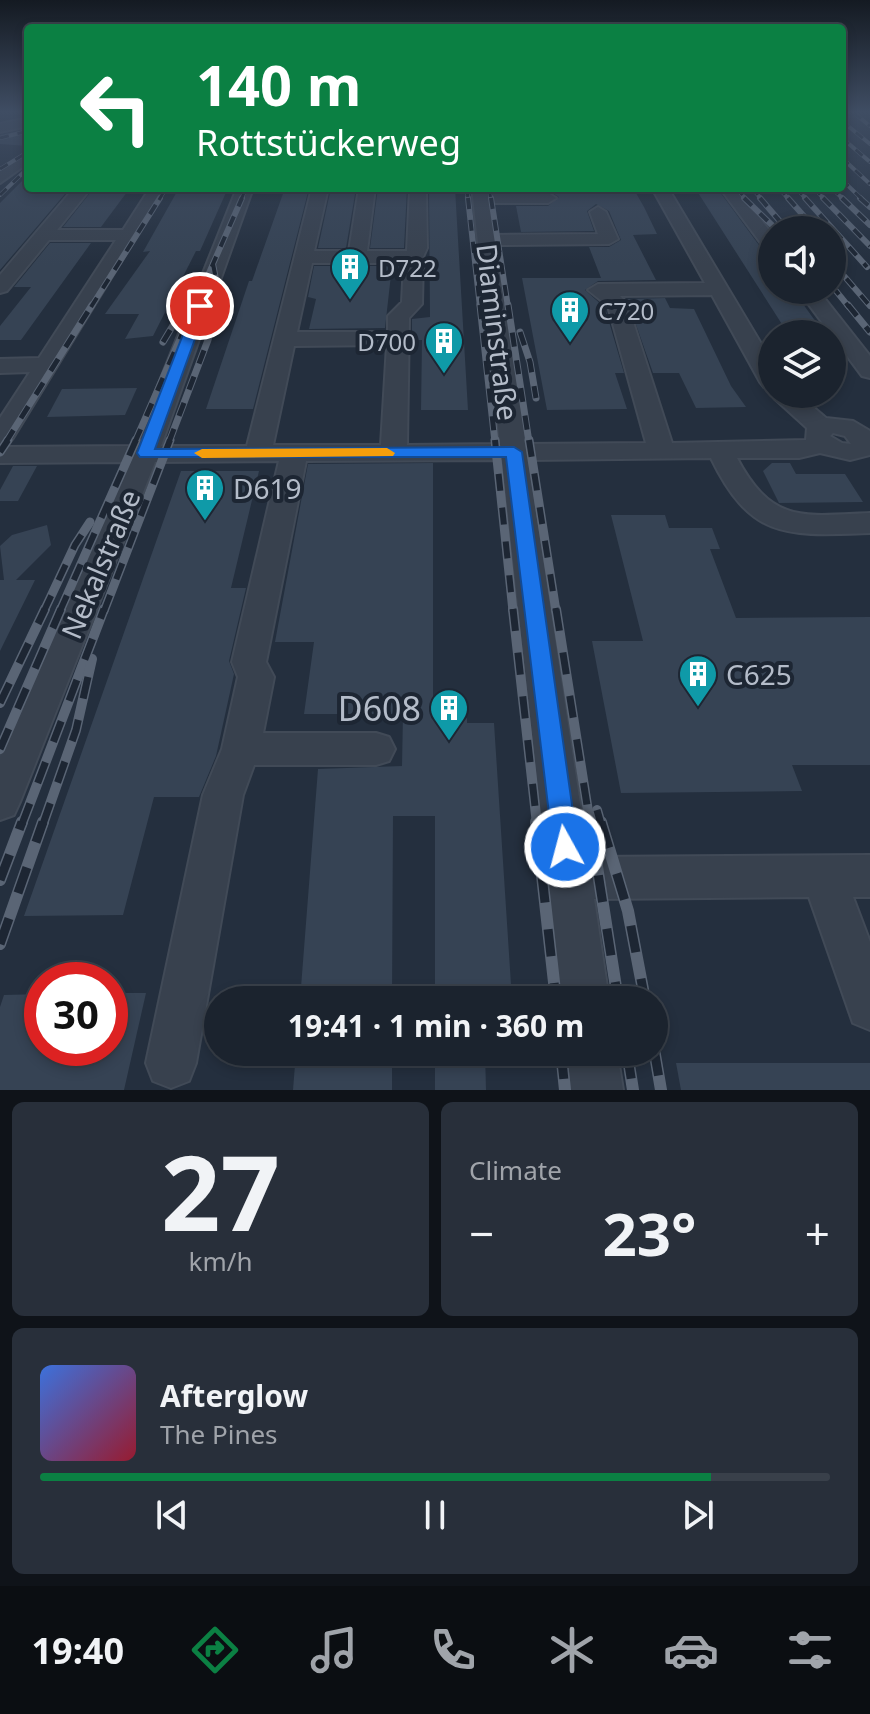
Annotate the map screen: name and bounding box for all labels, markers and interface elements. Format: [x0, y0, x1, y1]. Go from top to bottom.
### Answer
text: 140 m [196, 46, 361, 122]
icon: left [64, 56, 168, 160]
text: Rottstückerweg [196, 118, 461, 167]
map controls [758, 216, 846, 408]
button: sound [758, 216, 846, 304]
street label: Diaminstraße [468, 241, 528, 423]
building icon: D722 [329, 246, 371, 301]
place label: D722 [378, 251, 437, 284]
pin [166, 272, 234, 340]
icon: arrive [178, 284, 222, 328]
building icon: C720 [549, 289, 591, 344]
place label: C720 [598, 294, 654, 327]
building icon: D700 [423, 320, 465, 375]
button: layers [758, 320, 846, 408]
place label: D700 [357, 325, 416, 358]
building icon: D619 [184, 467, 226, 522]
place label: D619 [233, 469, 302, 507]
street label: Nekalstraße [52, 484, 148, 644]
building icon: C625 [677, 653, 719, 708]
place label: C625 [726, 655, 792, 693]
place label: D608 [338, 685, 421, 731]
building icon: D608 [428, 687, 470, 742]
position arrow [523, 805, 607, 889]
speed limit sign: 30 [24, 962, 128, 1066]
text: 19:41 · 1 min · 360 m [288, 1005, 584, 1046]
text: 27 [161, 1120, 280, 1261]
text: Climate [469, 1152, 562, 1188]
text: 23° [602, 1192, 697, 1274]
text: − [469, 1203, 494, 1263]
text: + [805, 1203, 830, 1263]
text: km/h [189, 1243, 252, 1279]
text: Afterglow [160, 1375, 308, 1416]
text: The Pines [160, 1416, 278, 1452]
icon: previous [150, 1493, 194, 1537]
icon: pause [413, 1493, 457, 1537]
icon: next [676, 1493, 720, 1537]
icon: directions [187, 1622, 243, 1678]
icon: music [306, 1622, 362, 1678]
icon: phone [425, 1622, 481, 1678]
icon: climate [544, 1622, 600, 1678]
icon: car [663, 1622, 719, 1678]
icon: filters [782, 1622, 838, 1678]
text: 19:40 [32, 1626, 124, 1675]

